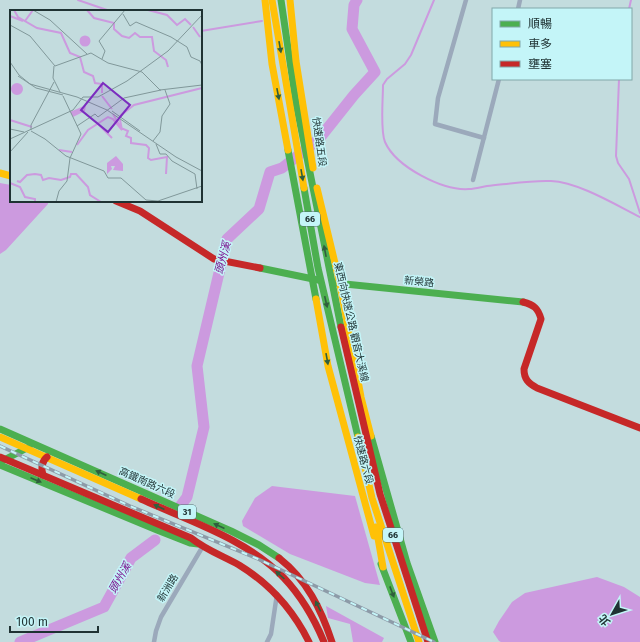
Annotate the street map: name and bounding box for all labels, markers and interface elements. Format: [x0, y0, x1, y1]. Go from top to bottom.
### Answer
legend [492, 8, 632, 80]
inset map [10, 10, 202, 202]
text: 順暢 [528, 17, 552, 31]
text: 車多 [528, 37, 552, 51]
one-way arrow [277, 40, 283, 53]
text: 壅塞 [528, 57, 552, 71]
one-way arrow [275, 88, 281, 100]
street label: 快速路五段 [310, 116, 328, 168]
one-way arrow [299, 169, 305, 181]
road number: 66 [300, 212, 320, 226]
water label: 頭州溪 [212, 238, 234, 276]
one-way arrow [321, 245, 327, 257]
street label: 東西向快速公路 觀音大溪線 [331, 261, 371, 383]
street label: 新榮路 [403, 274, 435, 290]
one-way arrow [324, 296, 330, 309]
one-way arrow [324, 353, 330, 365]
street label: 快速路六段 [351, 434, 375, 486]
street label: 高鐵南路六段 [117, 465, 177, 501]
one-way arrow [95, 470, 106, 476]
one-way arrow [30, 477, 41, 483]
one-way arrow [153, 504, 164, 510]
road number: 31 [178, 505, 196, 519]
one-way arrow [214, 523, 225, 529]
road number: 66 [383, 528, 403, 542]
water label: 頭州溪 [106, 559, 135, 596]
one-way arrow [275, 570, 286, 579]
street label: 新洲路 [155, 572, 181, 604]
one-way arrow [389, 586, 395, 598]
north arrow [592, 594, 632, 634]
one-way arrow [315, 600, 321, 611]
scale bar [10, 608, 98, 634]
text: 北 [596, 612, 613, 628]
text: 100 m [16, 615, 48, 629]

